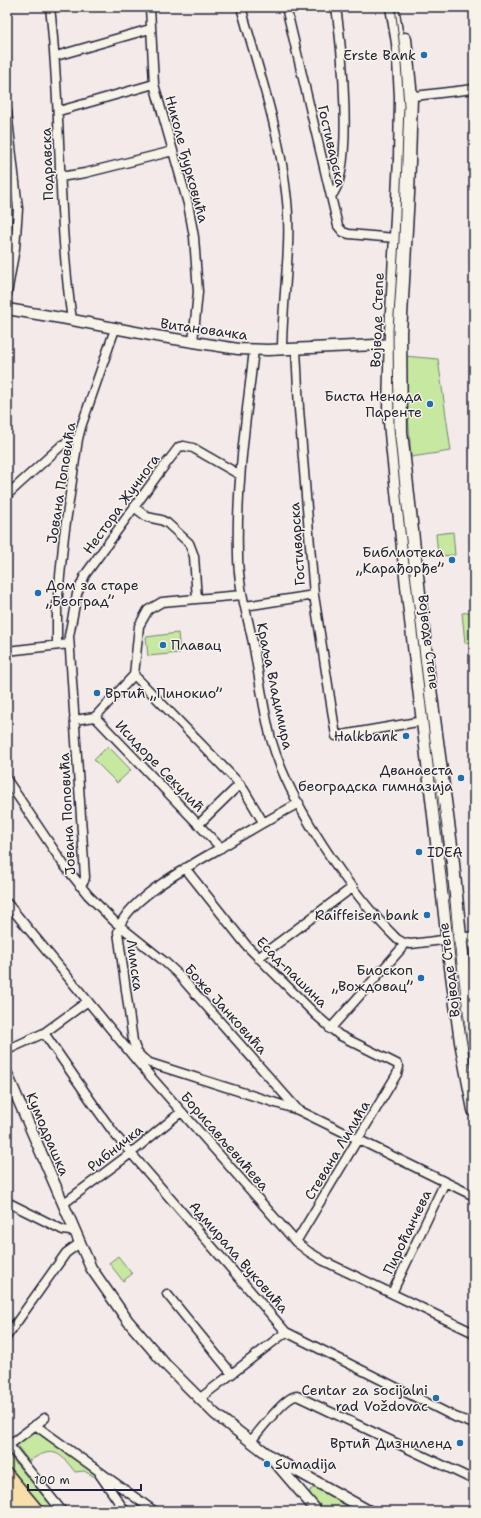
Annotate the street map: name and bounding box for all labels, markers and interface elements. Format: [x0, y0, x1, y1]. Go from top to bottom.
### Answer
place label: Erste Bank [343, 46, 416, 64]
marker: Erste Bank [419, 50, 429, 60]
street label: Николе Ђурковића [161, 93, 213, 225]
street label: Гостиварска [314, 103, 350, 189]
street label: Подравска [37, 127, 57, 201]
street label: Војводе Степе [366, 272, 388, 368]
street label: Витановачка [159, 314, 249, 344]
place label: Биста Ненада Паренте [325, 387, 422, 421]
marker: Биста Ненада Паренте [425, 399, 435, 409]
street label: Јована Поповића [43, 421, 80, 545]
street label: Нестора Жучнога [79, 450, 163, 557]
street label: Гостиварска [285, 501, 309, 586]
place label: Библиотека „Карађорђе” [355, 543, 444, 577]
marker: Библиотека „Карађорђе” [447, 555, 457, 565]
place label: Дом за старе „Београд” [45, 576, 139, 610]
marker: Дом за старе „Београд” [33, 588, 43, 598]
street label: Војводе Степе [414, 594, 444, 691]
street label: Краља Владимира [253, 621, 297, 751]
place label: Плавац [171, 636, 222, 654]
marker: Плавац [158, 640, 168, 650]
place label: Вртић „Пинокио” [105, 684, 222, 702]
marker: Вртић „Пинокио” [92, 688, 102, 698]
street label: Исидоре Секулић [112, 716, 208, 816]
place label: Halkbank [334, 727, 398, 745]
marker: Halkbank [401, 731, 411, 741]
street label: Јована Поповића [55, 752, 79, 876]
place label: Дванаеста београдска гимназија [298, 761, 453, 795]
marker: Дванаеста београдска гимназија [456, 773, 466, 783]
place label: IDEA [427, 843, 463, 861]
marker: IDEA [414, 847, 424, 857]
place label: Raiffeisen bank [315, 906, 419, 924]
marker: Raiffeisen bank [422, 910, 432, 920]
street label: Војводе Степе [434, 921, 464, 1018]
street label: Есад-пашина [253, 933, 332, 1012]
street label: Лимска [122, 938, 148, 992]
street label: Боже Јанковића [181, 960, 271, 1058]
place label: Биоскоп „Вождовац” [331, 961, 413, 995]
marker: Биоскоп „Вождовац” [416, 973, 426, 983]
street label: Борисављевићева [177, 1088, 273, 1194]
street label: Кумодрашка [22, 1090, 74, 1179]
street label: Стевана Лилића [300, 1097, 374, 1203]
street label: Рибничка [84, 1121, 147, 1175]
street label: Пироћанчева [379, 1187, 435, 1277]
street label: Адмирала Вуковића [185, 1197, 293, 1317]
place label: Centar za socijalni rad Voždovac [302, 1381, 428, 1415]
marker: Centar za socijalni rad Voždovac [431, 1393, 441, 1403]
place label: Вртић Дизниленд [330, 1434, 452, 1452]
marker: Вртић Дизниленд [455, 1438, 465, 1448]
place label: Sumadija [275, 1455, 337, 1473]
marker: Sumadija [262, 1459, 272, 1469]
scale bar [28, 1466, 141, 1492]
text: 100 m [34, 1472, 70, 1488]

